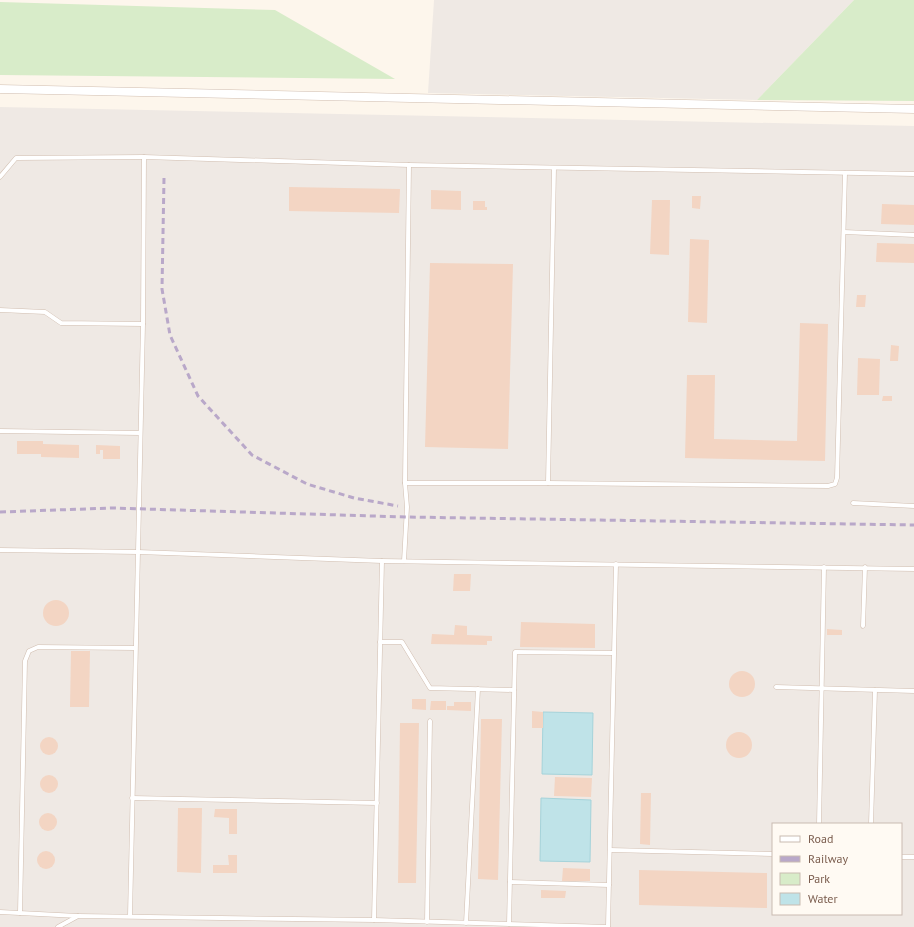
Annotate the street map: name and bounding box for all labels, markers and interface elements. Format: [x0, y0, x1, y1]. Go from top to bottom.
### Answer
legend [772, 823, 902, 915]
text: Road [808, 831, 833, 846]
text: Railway [808, 851, 848, 866]
text: Park [808, 871, 830, 886]
text: Water [808, 891, 838, 906]

